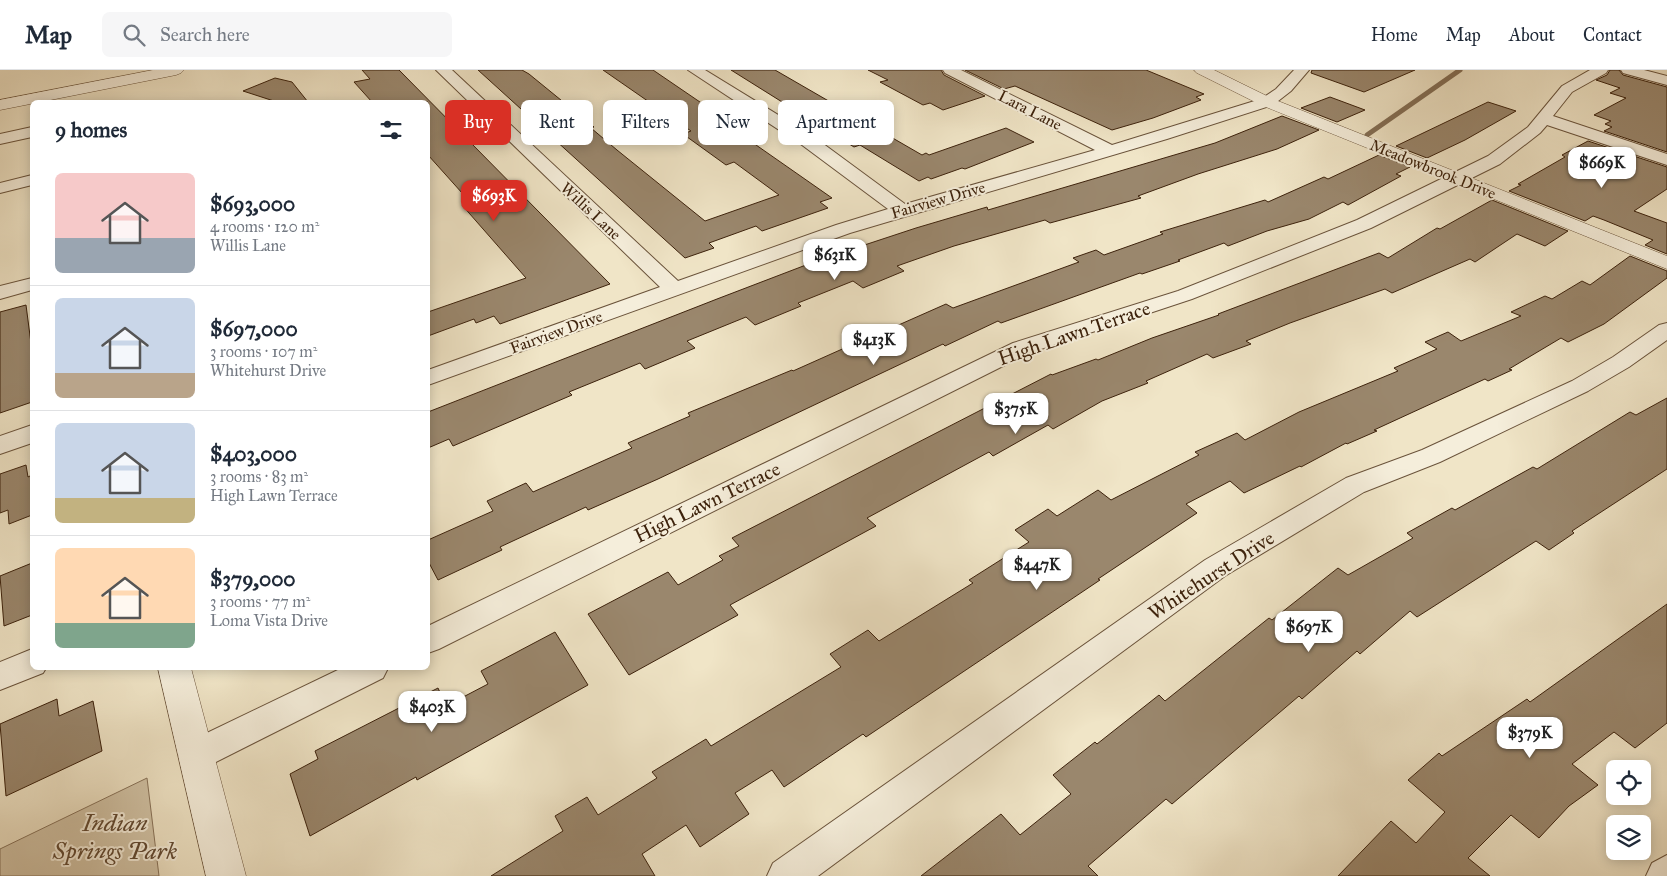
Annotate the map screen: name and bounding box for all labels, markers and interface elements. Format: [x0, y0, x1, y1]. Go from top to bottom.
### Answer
search box [102, 12, 452, 57]
text: Map [25, 20, 72, 50]
icon: search [120, 21, 148, 49]
text: Search here [160, 23, 250, 46]
text: Home [1371, 24, 1418, 46]
text: Map [1446, 24, 1481, 46]
text: About [1509, 24, 1555, 46]
text: Contact [1583, 24, 1642, 46]
street label: Lara Lane [995, 86, 1065, 134]
chip: Buy [445, 100, 511, 145]
chip: Rent [521, 100, 593, 145]
chip: Filters [603, 100, 688, 145]
chip: New [698, 100, 768, 145]
chip: Apartment [778, 100, 894, 145]
icon: filters [377, 116, 405, 144]
text: 9 homes [55, 117, 127, 143]
street label: Meadowbrook Drive [1367, 135, 1499, 203]
pin: $669K [1567, 146, 1637, 189]
text: $669K [1579, 153, 1625, 172]
street label: Fairview Drive [889, 177, 988, 223]
street label: Willis Lane [557, 178, 625, 244]
pin: $693K [459, 180, 529, 222]
text: $693K [472, 186, 516, 205]
text: $693,000 [210, 191, 295, 217]
icon: home [95, 193, 155, 253]
text: 4 rooms · 120 m² [210, 217, 319, 236]
text: Willis Lane [210, 236, 286, 255]
pin: $631K [800, 238, 870, 281]
text: $631K [814, 245, 856, 264]
street label: High Lawn Terrace [995, 296, 1154, 371]
street label: Fairview Drive [507, 306, 605, 358]
text: $697,000 [210, 316, 298, 342]
icon: home [95, 318, 155, 378]
pin: $413K [839, 324, 909, 366]
text: $413K [853, 330, 895, 349]
text: 3 rooms · 107 m² [210, 342, 317, 361]
text: Whitehurst Drive [210, 361, 326, 380]
pin: $375K [981, 392, 1051, 435]
text: $375K [994, 399, 1038, 418]
text: $403,000 [210, 441, 297, 467]
icon: home [95, 443, 155, 503]
street label: High Lawn Terrace [630, 456, 784, 549]
text: 3 rooms · 83 m² [210, 467, 308, 486]
text: High Lawn Terrace [210, 486, 338, 505]
street label: Whitehurst Drive [1144, 525, 1278, 625]
pin: $447K [1002, 548, 1072, 591]
text: $447K [1014, 555, 1060, 574]
text: $379,000 [210, 566, 296, 592]
icon: home [95, 568, 155, 628]
text: 3 rooms · 77 m² [210, 592, 310, 611]
pin: $697K [1274, 610, 1344, 653]
text: Loma Vista Drive [210, 611, 328, 630]
text: $697K [1286, 617, 1332, 636]
pin: $403K [397, 690, 467, 733]
text: $403K [409, 697, 455, 716]
pin: $379K [1495, 716, 1565, 759]
text: $379K [1508, 723, 1552, 742]
map controls [1606, 760, 1651, 860]
button: locate [1606, 760, 1651, 805]
park label: Indian Springs Park [52, 808, 178, 866]
button: layers [1606, 815, 1651, 860]

